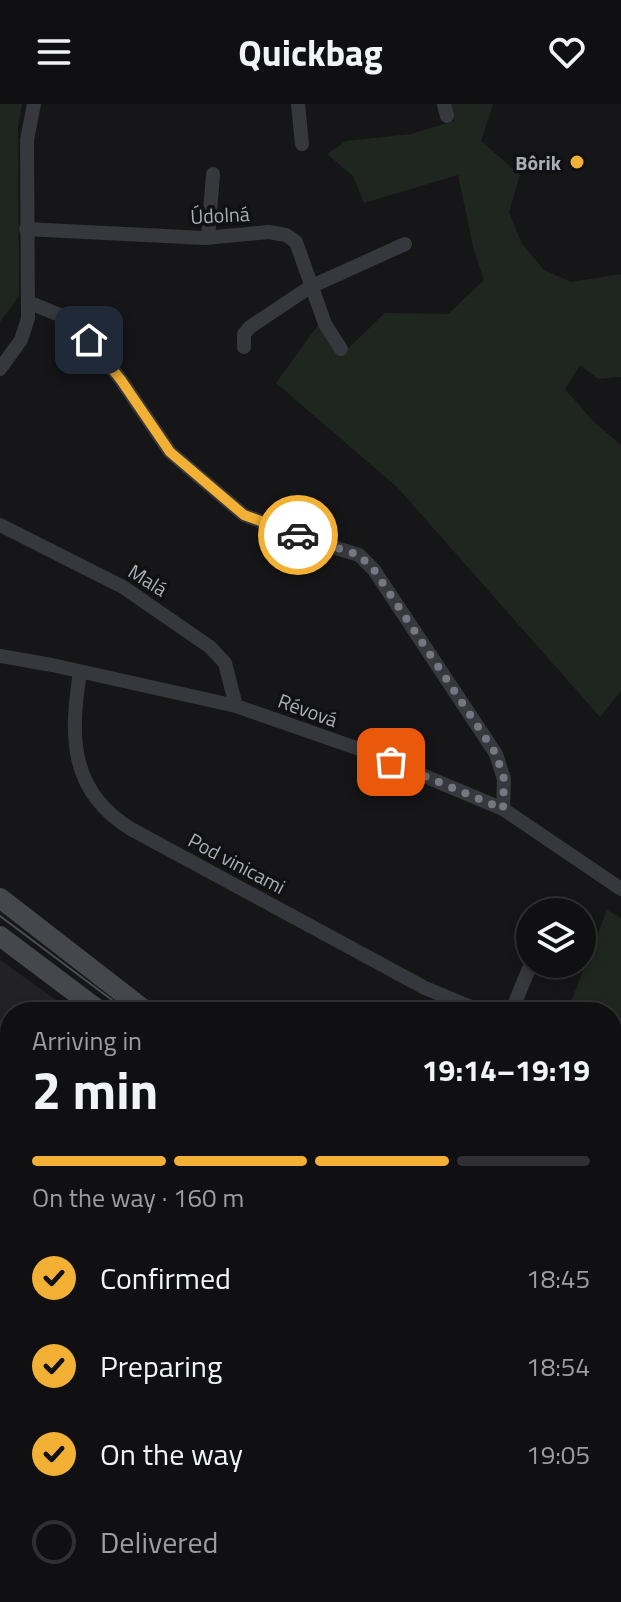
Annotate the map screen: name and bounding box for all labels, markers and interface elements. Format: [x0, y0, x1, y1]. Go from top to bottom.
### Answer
text: Quickbag [238, 25, 383, 80]
icon: menu [32, 30, 76, 74]
icon: heart [545, 30, 589, 74]
place label: Bôrik [515, 147, 562, 178]
marker: Bôrik [568, 153, 586, 171]
street label: Údolná [190, 198, 250, 232]
pin [55, 306, 123, 374]
icon: home [67, 318, 111, 362]
courier [258, 495, 338, 575]
icon: car [276, 513, 320, 557]
street label: Malá [122, 556, 174, 604]
street label: Révová [274, 685, 342, 735]
pin [357, 728, 425, 796]
icon: bag [369, 740, 413, 784]
street label: Pod vinicami [183, 824, 291, 902]
map controls [516, 898, 596, 978]
button: layers [516, 898, 596, 978]
text: Arriving in [32, 1021, 142, 1060]
text: 19:14–19:19 [422, 1047, 590, 1093]
text: 2 min [32, 1050, 158, 1129]
text: On the way · 160 m [32, 1178, 244, 1217]
text: Confirmed [100, 1255, 231, 1301]
icon: check [32, 1256, 76, 1300]
text: 18:45 [526, 1259, 590, 1298]
text: Preparing [100, 1343, 222, 1389]
icon: check [32, 1344, 76, 1388]
text: 18:54 [526, 1347, 590, 1386]
text: On the way [100, 1431, 243, 1477]
icon: check [32, 1432, 76, 1476]
text: 19:05 [526, 1435, 590, 1474]
text: Delivered [100, 1519, 218, 1565]

